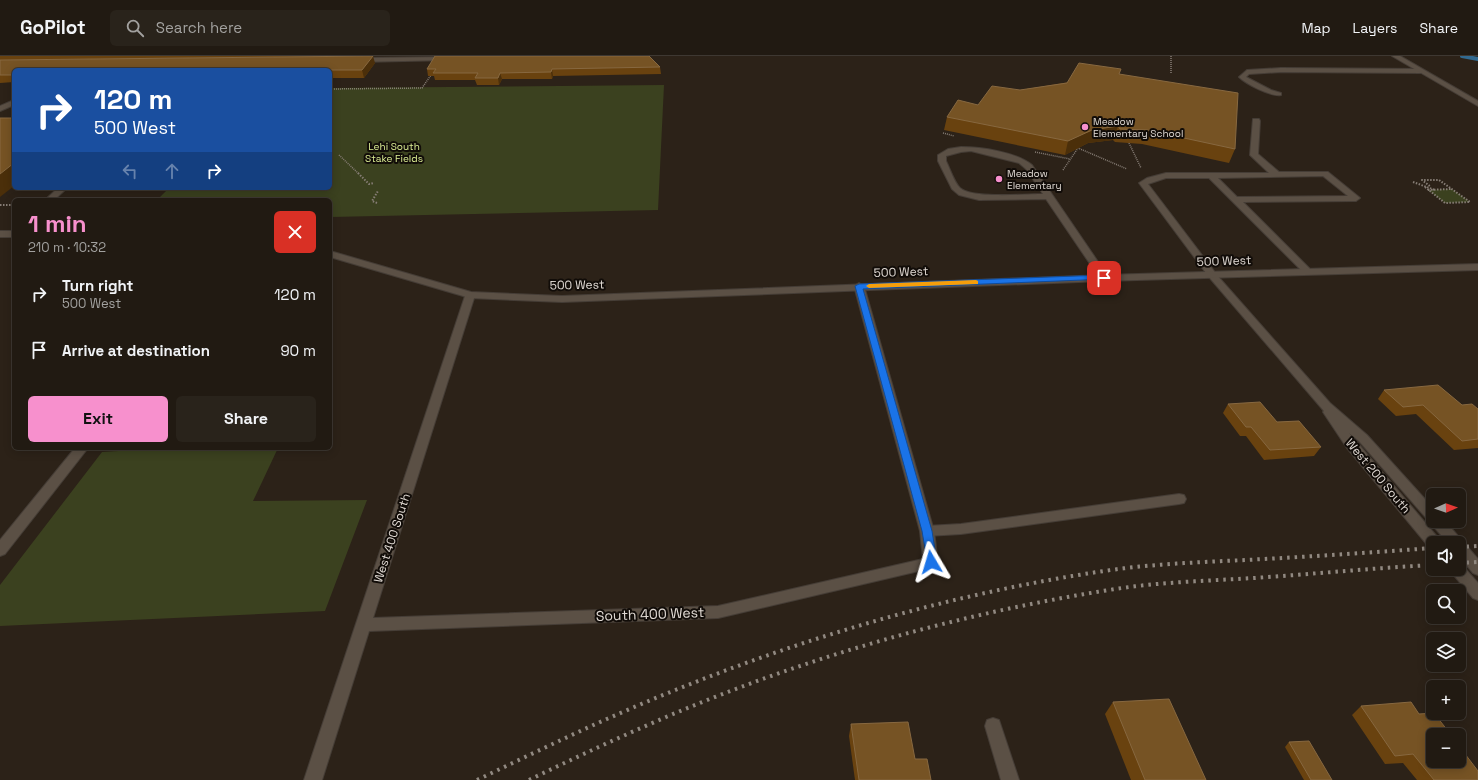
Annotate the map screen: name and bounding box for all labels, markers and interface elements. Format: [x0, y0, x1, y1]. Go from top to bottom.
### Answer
search box [110, 10, 390, 46]
text: GoPilot [20, 15, 86, 40]
icon: search [124, 17, 146, 39]
text: Search here [156, 18, 242, 37]
text: Map [1301, 19, 1331, 37]
text: Layers [1353, 19, 1397, 37]
text: Share [1419, 19, 1458, 37]
text: 120 m [94, 81, 172, 117]
icon: right [28, 84, 80, 136]
place label: Meadow Elementary School [1093, 115, 1183, 140]
text: 500 West [94, 116, 176, 139]
marker: Meadow Elementary School [1080, 122, 1090, 132]
park label: Lehi South Stake Fields [365, 140, 423, 165]
icon: left [119, 160, 141, 182]
icon: ahead [161, 160, 183, 182]
icon: right [203, 160, 225, 182]
place label: Meadow Elementary [1007, 167, 1062, 192]
marker: Meadow Elementary [994, 174, 1004, 184]
text: 1 min [28, 208, 87, 239]
button: close [274, 211, 316, 253]
text: 210 m · 10:32 [28, 239, 106, 256]
street label: 500 West [1196, 252, 1252, 270]
pin [1087, 261, 1121, 295]
street label: 500 West [873, 263, 929, 281]
icon: arrive [1093, 267, 1115, 289]
text: Turn right [62, 276, 133, 295]
street label: 500 West [550, 277, 604, 293]
icon: right [28, 283, 50, 305]
text: 120 m [274, 285, 316, 304]
text: 500 West [62, 295, 121, 312]
icon: arrive [28, 339, 50, 361]
text: Arrive at destination [62, 341, 210, 360]
text: 90 m [280, 341, 316, 360]
button: Exit [28, 396, 168, 442]
button: Share [176, 396, 316, 442]
street label: West 200 South [1342, 435, 1414, 517]
north arrow [1426, 488, 1466, 528]
map controls [1426, 488, 1466, 768]
street label: West 400 South [370, 491, 414, 585]
button: sound [1426, 536, 1466, 576]
position arrow [910, 541, 952, 583]
button: search [1426, 584, 1466, 624]
street label: South 400 West [595, 603, 705, 625]
button: layers [1426, 632, 1466, 672]
button: + [1426, 680, 1466, 720]
button: − [1426, 728, 1466, 768]

